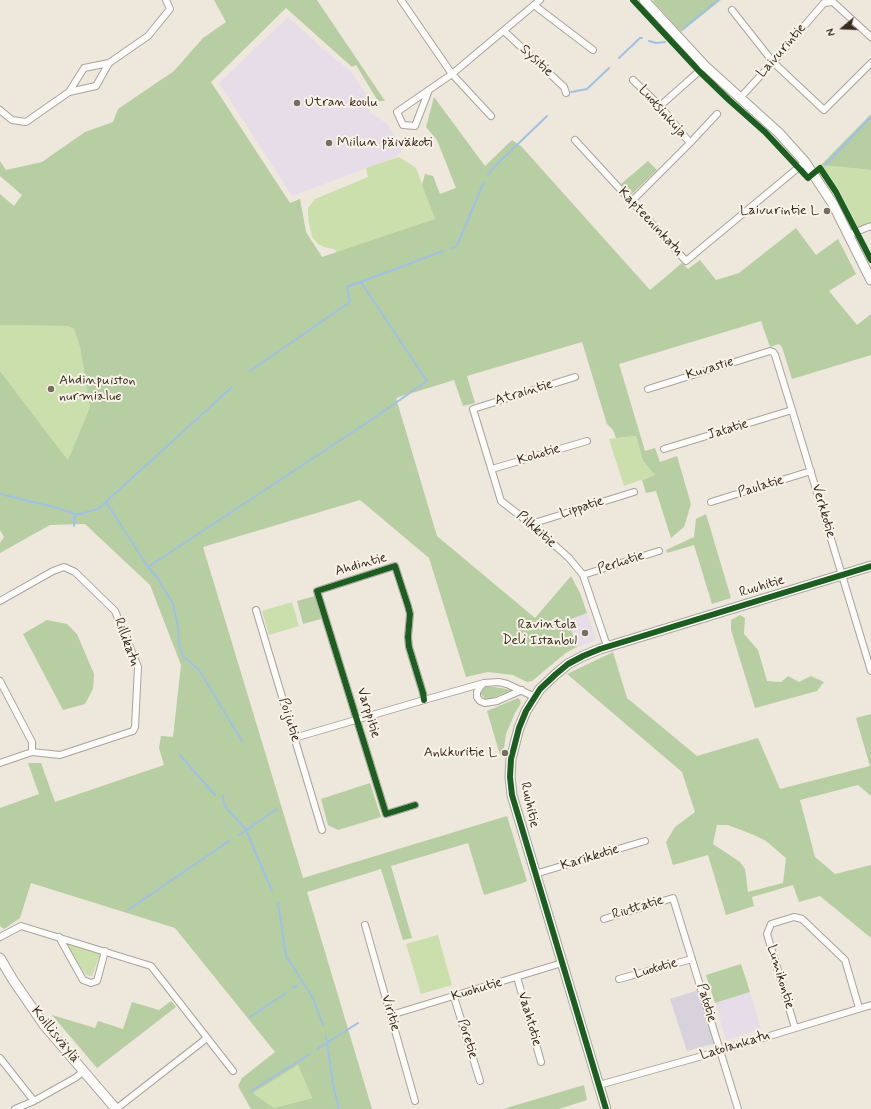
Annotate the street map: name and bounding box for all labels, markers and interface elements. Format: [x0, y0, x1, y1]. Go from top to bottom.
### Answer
north arrow [823, 8, 863, 48]
street label: Laivurintie [754, 20, 810, 82]
text: N [824, 26, 839, 38]
street label: Sysitie [516, 41, 556, 81]
street label: Luotsinkuja [634, 82, 690, 142]
place label: Utran koulu [305, 95, 378, 111]
marker: Utran koulu [292, 98, 302, 108]
place label: Miilun päiväkoti [337, 135, 432, 151]
marker: Miilun päiväkoti [324, 138, 334, 148]
street label: Kapteeninkatu [614, 184, 686, 260]
place label: Laivurintie L [740, 203, 819, 219]
marker: Laivurintie L [822, 206, 832, 216]
street label: Kuvastie [684, 354, 736, 384]
place label: Ahdinpuiston nurmialue [59, 373, 136, 406]
street label: Atraintie [493, 376, 555, 410]
marker: Ahdinpuiston nurmialue [46, 384, 56, 394]
street label: Jatatie [705, 416, 751, 444]
street label: Kohotie [515, 441, 563, 469]
street label: Paulatie [736, 472, 786, 502]
street label: Verkkotie [807, 482, 839, 540]
street label: Lippatie [558, 493, 606, 523]
street label: Pilkkitie [513, 508, 559, 552]
street label: Perhotie [596, 548, 646, 578]
street label: Ahdintie [333, 550, 389, 580]
street label: Ruuhitie [737, 572, 787, 602]
street label: Rillikatu [110, 616, 142, 668]
place label: Ravintola Deli Istanbul [502, 617, 577, 650]
marker: Ravintola Deli Istanbul [580, 628, 590, 638]
street label: Varppitie [352, 686, 384, 740]
street label: Poijutie [274, 696, 304, 744]
place label: Ankkuritie L [424, 745, 497, 761]
marker: Ankkuritie L [500, 748, 510, 758]
street label: Ruuhitie [516, 781, 542, 829]
street label: Karikkotie [559, 841, 621, 875]
street label: Riuttatie [610, 892, 666, 924]
street label: Lumikontie [762, 943, 798, 1011]
street label: Luototie [632, 955, 680, 983]
street label: Kuohutie [449, 974, 505, 1006]
street label: Patotie [692, 982, 720, 1024]
street label: Vaahtotie [513, 990, 545, 1048]
street label: Viritie [377, 993, 403, 1033]
street label: Koillisväylä [27, 1003, 83, 1067]
street label: Poretie [453, 1017, 481, 1061]
street label: Latolankatu [698, 1027, 772, 1065]

